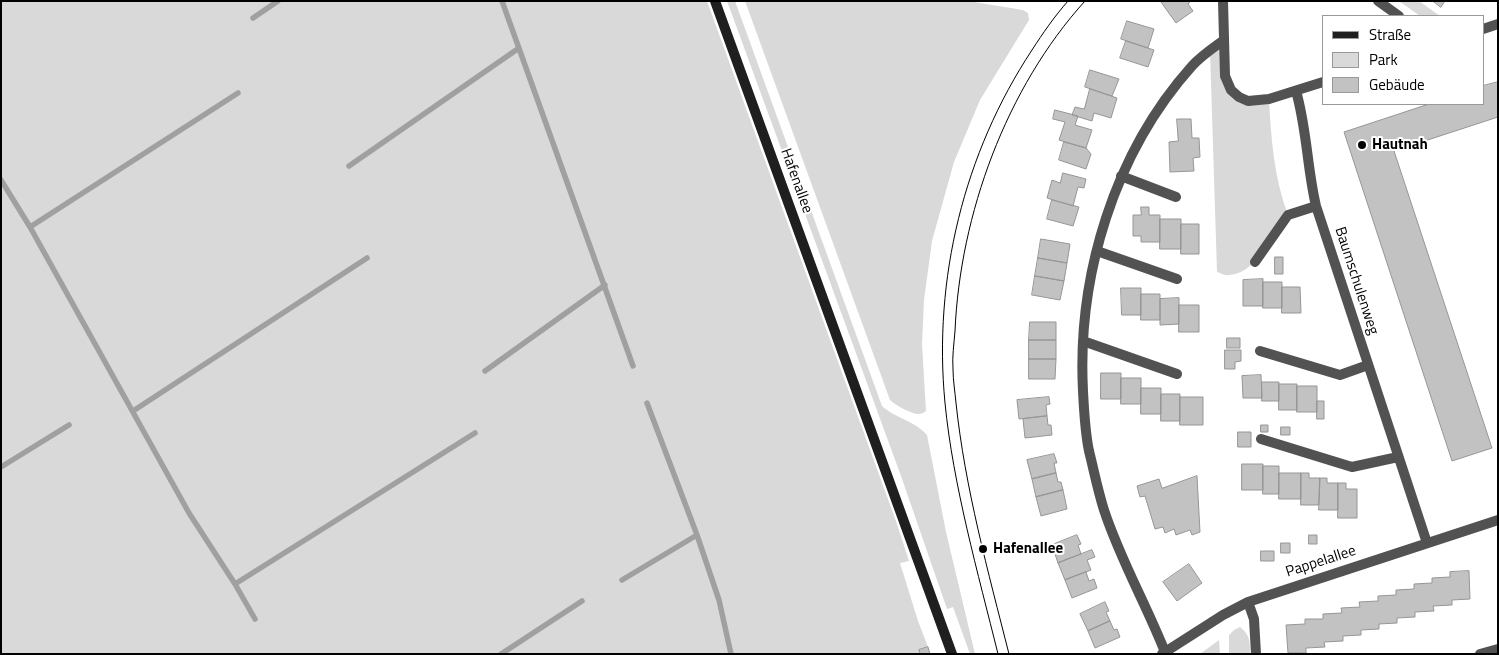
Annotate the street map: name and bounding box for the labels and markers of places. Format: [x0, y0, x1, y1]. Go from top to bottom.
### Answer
place label: Hautnah [1372, 136, 1428, 154]
marker: Hautnah [1356, 139, 1368, 151]
place label: Hafenallee [993, 540, 1063, 558]
marker: Hafenallee [977, 543, 989, 555]

